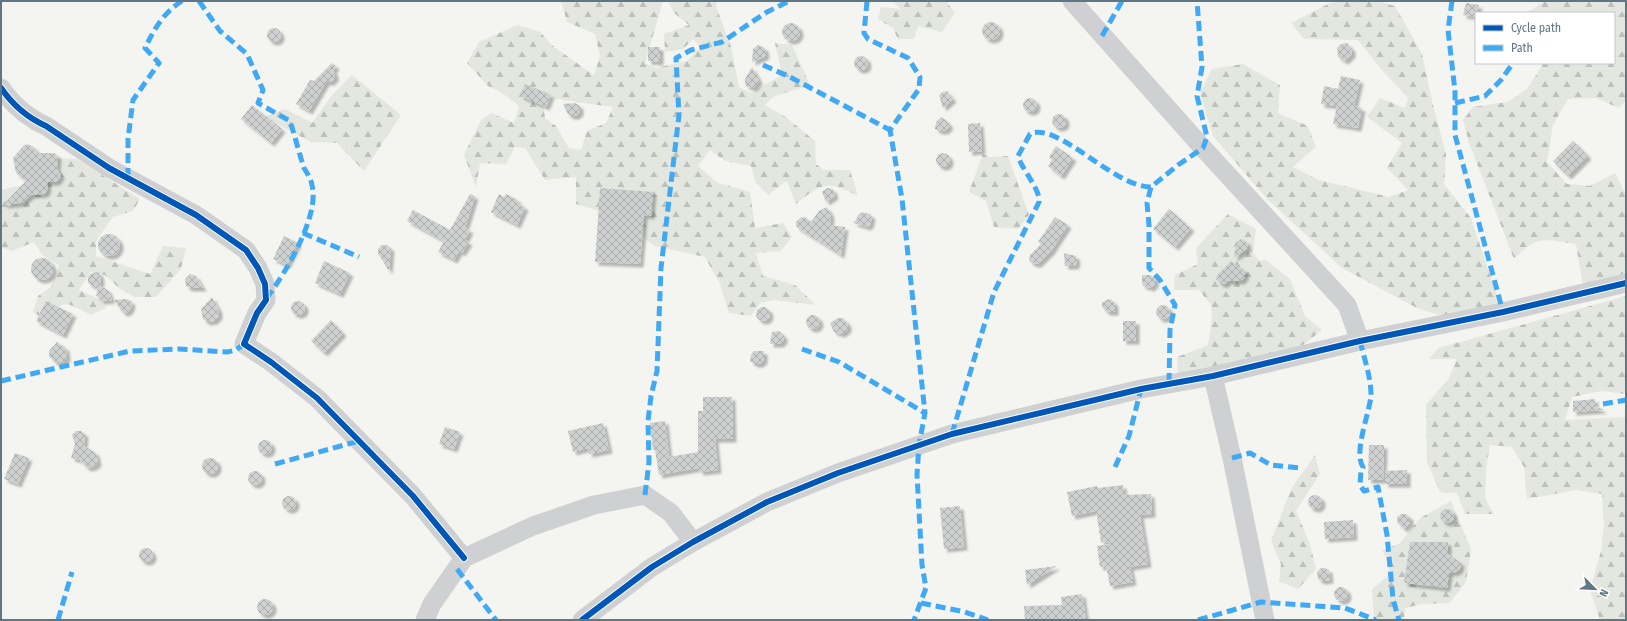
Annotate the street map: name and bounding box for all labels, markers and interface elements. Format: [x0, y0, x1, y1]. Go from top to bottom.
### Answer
legend [1475, 12, 1615, 64]
text: Cycle path [1511, 21, 1561, 35]
text: Path [1511, 41, 1533, 55]
north arrow [1575, 569, 1615, 609]
text: N [1596, 587, 1611, 599]

